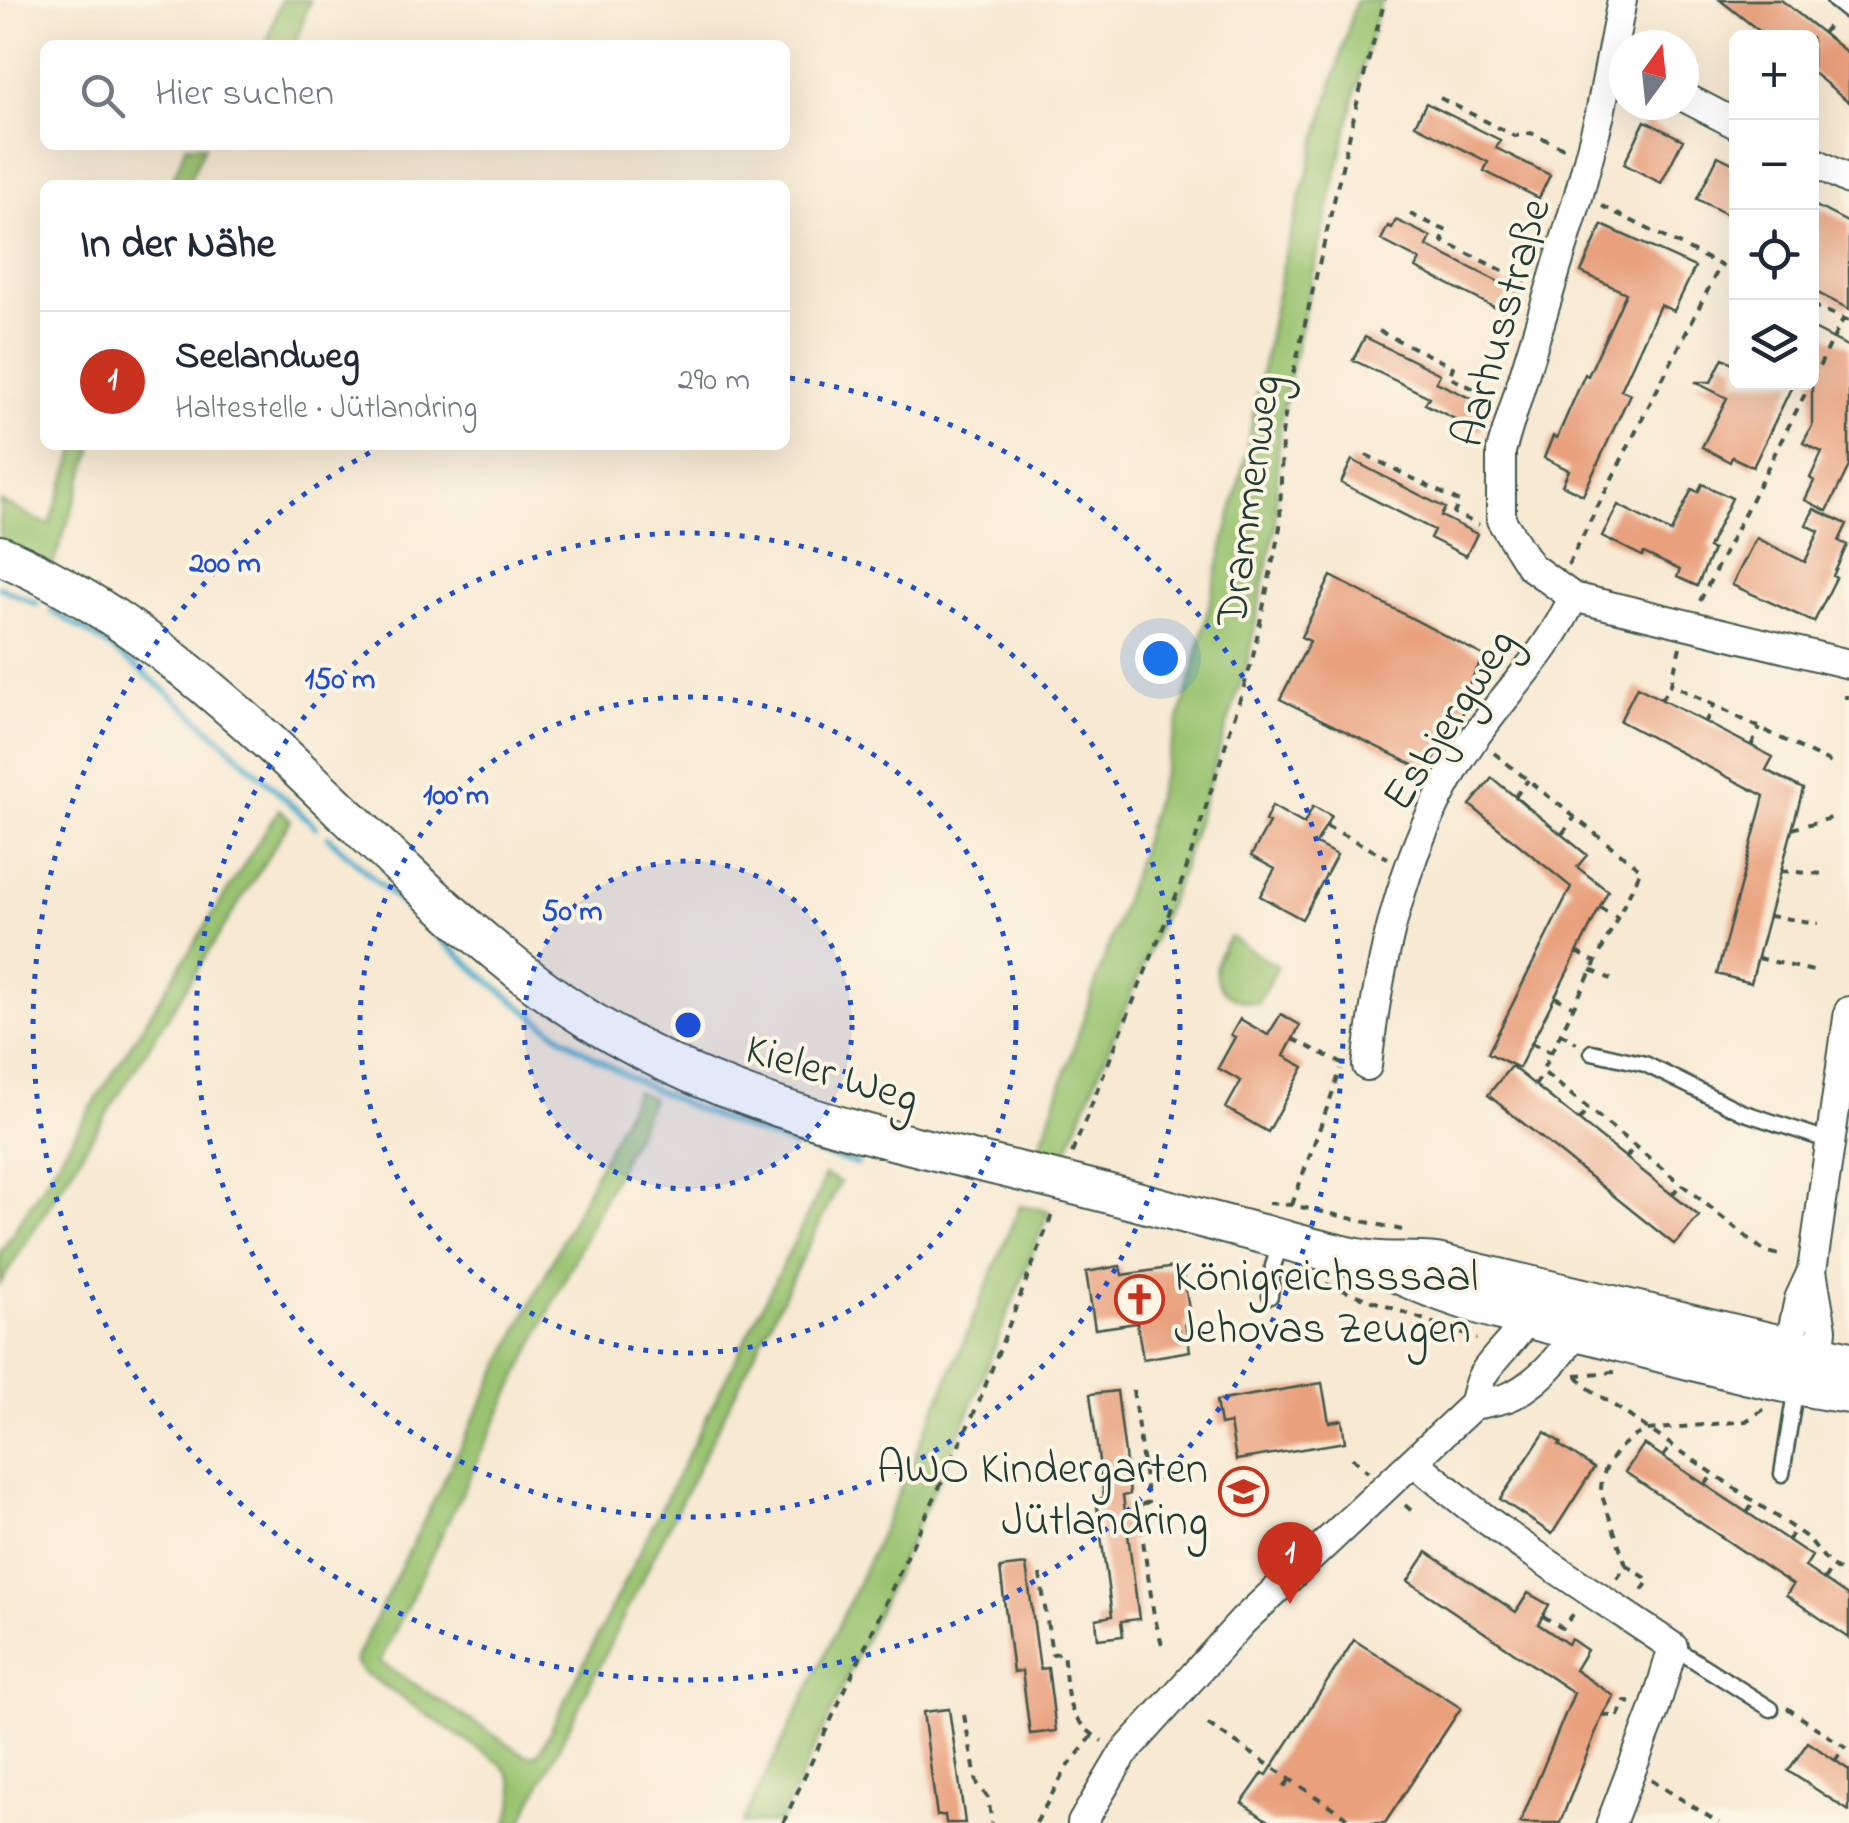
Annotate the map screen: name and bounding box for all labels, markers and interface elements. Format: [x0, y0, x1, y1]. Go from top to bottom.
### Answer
north arrow [1609, 30, 1699, 120]
map controls [1729, 30, 1819, 390]
button: + [1729, 30, 1819, 120]
search box [40, 40, 790, 150]
text: Hier suchen [155, 67, 334, 123]
icon: search [75, 68, 130, 123]
button: − [1729, 120, 1819, 210]
street label: Aarhusstraße [1437, 191, 1571, 455]
button: locate [1729, 210, 1819, 300]
text: In der Nähe [80, 215, 275, 276]
button: layers [1729, 300, 1819, 390]
text: Seelandweg [175, 330, 360, 386]
text: 1 [107, 358, 118, 405]
text: 290 m [678, 358, 750, 405]
street label: Drammenweg [1200, 371, 1302, 632]
text: Haltestelle · Jütlandring [175, 386, 477, 433]
text: 200 m [188, 543, 261, 587]
street label: Esbjergweg [1367, 616, 1536, 826]
your location [1135, 633, 1186, 684]
text: 150 m [305, 659, 375, 703]
text: 100 m [423, 775, 489, 819]
text: 50 m [542, 891, 602, 935]
centre of rings [670, 1007, 706, 1043]
street label: Kieler Weg [736, 1018, 926, 1134]
place label: Königreichsssaal Jehovas Zeugen [1174, 1246, 1478, 1365]
church icon: Königreichsssaal Jehovas Zeugen [1113, 1274, 1165, 1326]
place label: AWO Kindergarten Jütlandring [877, 1438, 1208, 1557]
school or university icon: AWO Kindergarten Jütlandring [1217, 1466, 1269, 1518]
pin: 1 [1258, 1522, 1322, 1604]

